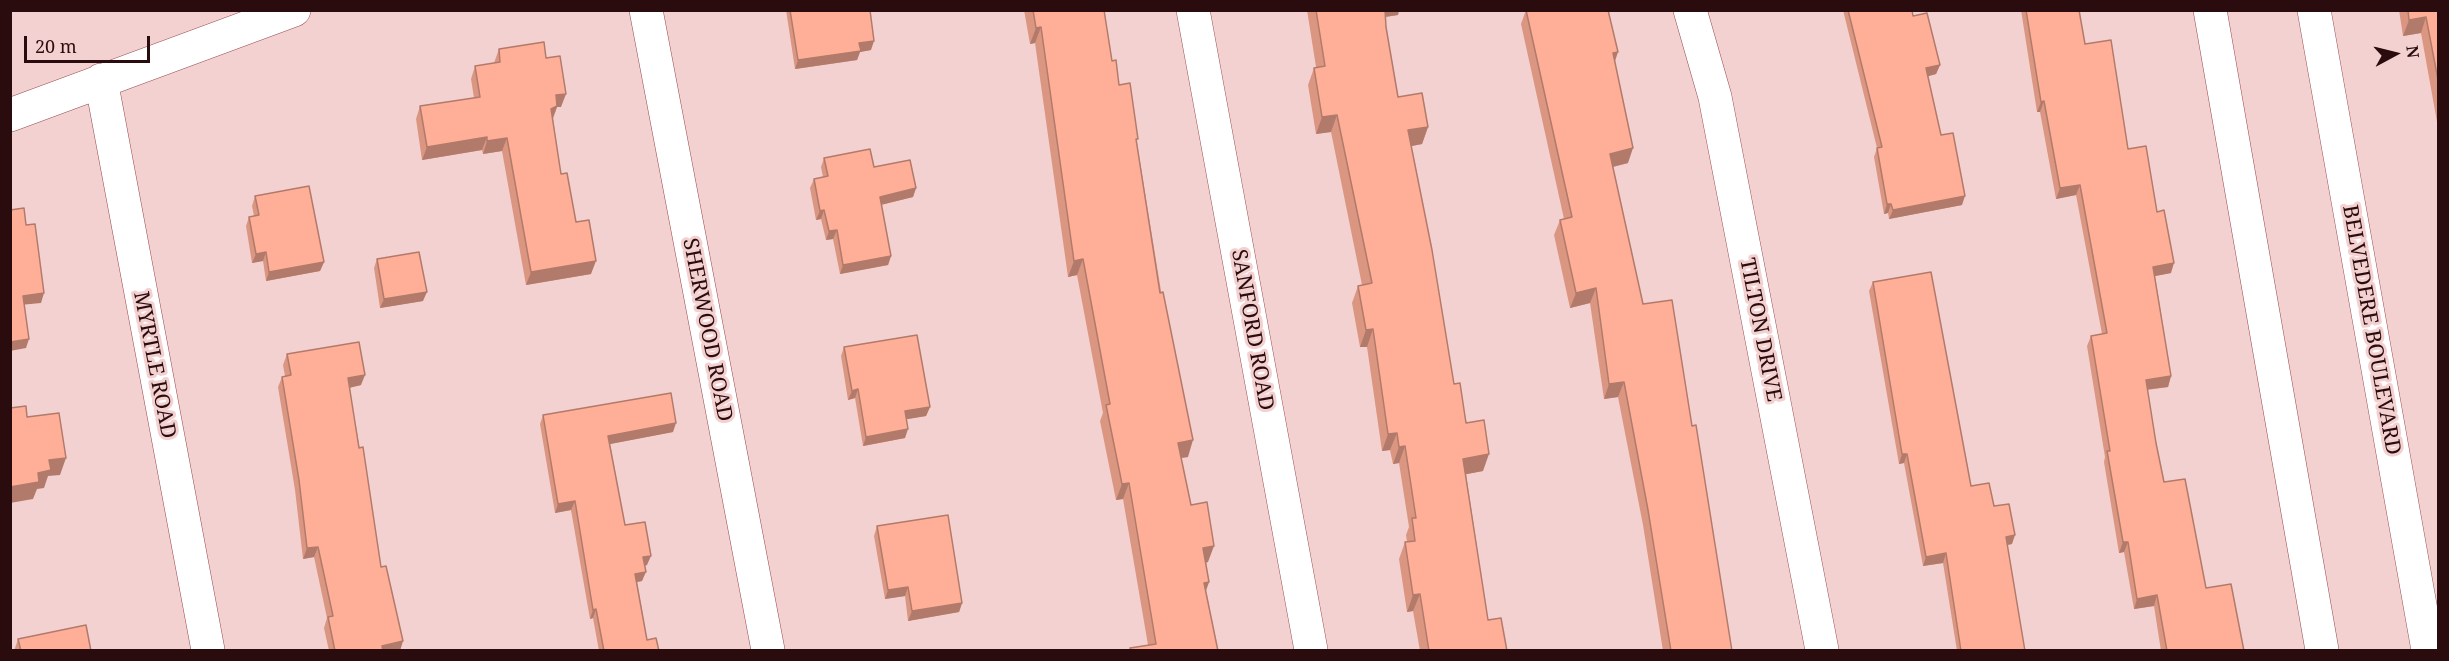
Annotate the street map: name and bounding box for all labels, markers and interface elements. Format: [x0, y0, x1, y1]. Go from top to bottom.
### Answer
scale bar [27, 24, 153, 62]
north arrow [2365, 24, 2425, 84]
text: 20 m [35, 34, 77, 58]
text: N [2401, 44, 2425, 59]
street label: BELVEDERE BOULEVARD [2337, 203, 2405, 457]
street label: SHERWOOD ROAD [677, 236, 737, 424]
street label: SANFORD ROAD [1225, 248, 1279, 412]
street label: TILTON DRIVE [1734, 256, 1786, 404]
street label: MYRTLE ROAD [127, 289, 181, 441]

